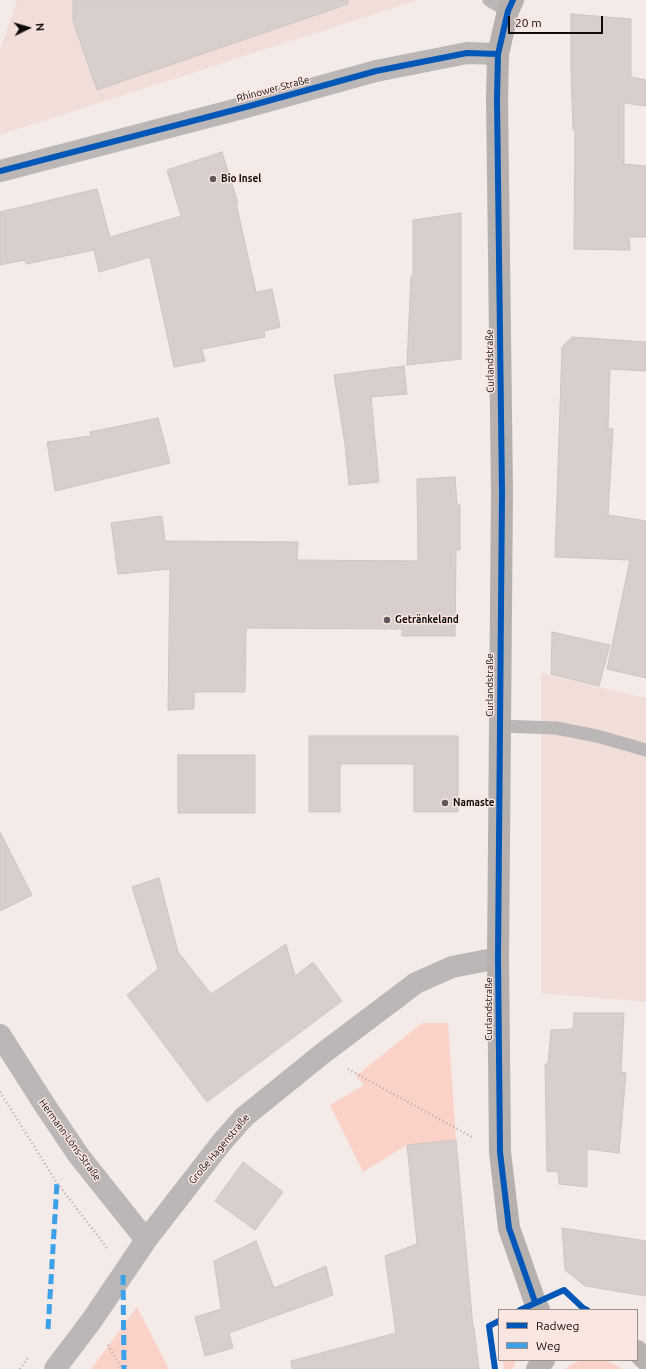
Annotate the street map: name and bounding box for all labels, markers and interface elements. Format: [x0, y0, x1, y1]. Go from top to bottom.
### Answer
north arrow [8, 8, 48, 48]
scale bar [510, 8, 605, 34]
text: 20 m [515, 16, 542, 29]
text: N [34, 22, 46, 32]
street label: Rhinower Straße [235, 74, 311, 104]
place label: Bio Insel [221, 173, 261, 185]
marker: Bio Insel [208, 174, 218, 184]
street label: Curlandstraße [483, 329, 497, 393]
place label: Getränkeland [395, 614, 459, 626]
marker: Getränkeland [382, 615, 392, 625]
street label: Curlandstraße [484, 653, 496, 717]
place label: Namaste [453, 797, 495, 809]
marker: Namaste [440, 798, 450, 808]
street label: Curlandstraße [483, 977, 495, 1041]
street label: Hermann-Löns-Straße [36, 1097, 104, 1183]
street label: Große Hagenstraße [186, 1111, 252, 1187]
legend [498, 1309, 638, 1361]
text: Radweg [536, 1319, 579, 1332]
text: Weg [536, 1339, 560, 1352]

